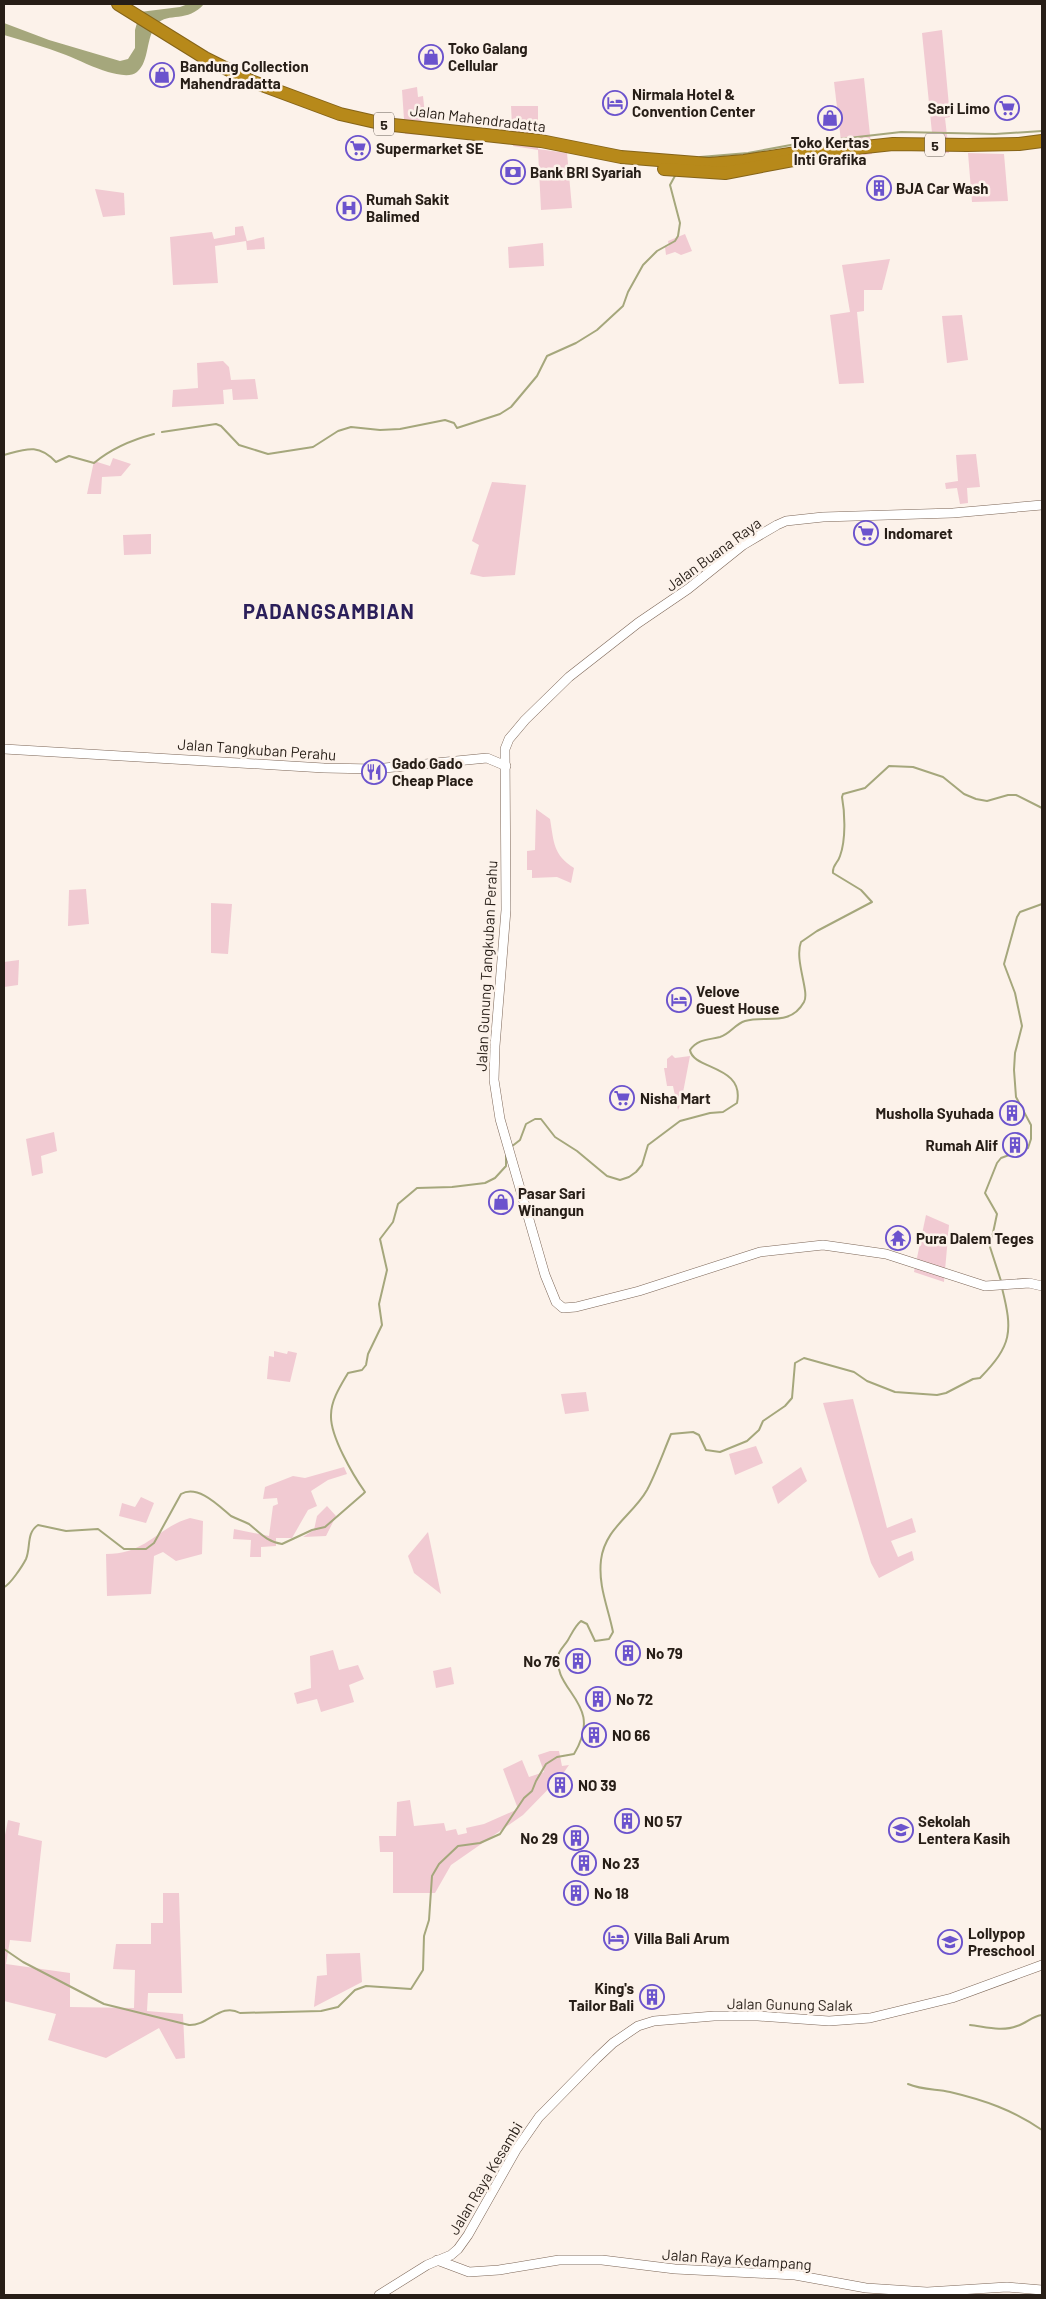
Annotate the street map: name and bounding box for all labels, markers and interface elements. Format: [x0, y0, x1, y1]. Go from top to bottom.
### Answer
place label: Toko Galang Cellular [448, 39, 528, 74]
shop icon: Toko Galang Cellular [418, 44, 444, 70]
place label: Bandung Collection Mahendradatta [180, 57, 309, 92]
shop icon: Bandung Collection Mahendradatta [149, 62, 175, 88]
place label: Nirmala Hotel & Convention Center [632, 85, 755, 120]
hotel icon: Nirmala Hotel & Convention Center [602, 90, 628, 116]
supermarket icon: Sari Limo [994, 95, 1020, 121]
place label: Sari Limo [927, 99, 990, 117]
street label: Jalan Mahendradatta [409, 101, 547, 135]
shop icon: Toko Kertas Inti Grafika [817, 105, 843, 131]
road number: 5 [374, 112, 394, 136]
place label: Toko Kertas Inti Grafika [791, 133, 870, 168]
road number: 5 [925, 134, 945, 156]
supermarket icon: Supermarket SE [345, 135, 371, 161]
place label: Supermarket SE [376, 139, 484, 157]
bank icon: Bank BRI Syariah [500, 159, 526, 185]
place label: Bank BRI Syariah [530, 163, 642, 181]
building icon: BJA Car Wash [866, 175, 892, 201]
place label: BJA Car Wash [896, 179, 988, 197]
place label: Rumah Sakit Balimed [366, 190, 450, 225]
hospital icon: Rumah Sakit Balimed [336, 195, 362, 221]
street label: Jalan Buana Raya [662, 513, 764, 595]
supermarket icon: Indomaret [853, 520, 879, 546]
place label: Indomaret [884, 524, 953, 542]
district label: PADANGSAMBIAN [243, 599, 415, 623]
street label: Jalan Tangkuban Perahu [177, 734, 337, 764]
place label: Gado Gado Cheap Place [392, 754, 474, 789]
restaurant icon: Gado Gado Cheap Place [361, 759, 387, 785]
street label: Jalan Gunung Tangkuban Perahu [471, 860, 501, 1072]
place label: Velove Guest House [696, 982, 779, 1017]
hotel icon: Velove Guest House [666, 987, 692, 1013]
supermarket icon: Nisha Mart [609, 1085, 635, 1111]
place label: Nisha Mart [640, 1089, 711, 1107]
building icon: Musholla Syuhada [999, 1100, 1025, 1126]
place label: Musholla Syuhada [876, 1104, 994, 1122]
building icon: Rumah Alif [1002, 1132, 1028, 1158]
place label: Rumah Alif [926, 1136, 998, 1154]
place label: Pasar Sari Winangun [518, 1184, 585, 1219]
shop icon: Pasar Sari Winangun [488, 1189, 514, 1215]
temple icon: Pura Dalem Teges [885, 1225, 911, 1251]
place label: Pura Dalem Teges [916, 1229, 1034, 1247]
building icon: No 79 [615, 1640, 641, 1666]
place label: No 79 [646, 1644, 683, 1662]
building icon: No 76 [565, 1648, 591, 1674]
place label: No 76 [523, 1652, 560, 1670]
building icon: No 72 [585, 1686, 611, 1712]
place label: No 72 [616, 1690, 653, 1708]
building icon: NO 66 [581, 1722, 607, 1748]
place label: NO 66 [612, 1726, 650, 1744]
building icon: NO 39 [547, 1772, 573, 1798]
place label: NO 39 [578, 1776, 616, 1794]
building icon: NO 57 [614, 1808, 640, 1834]
place label: NO 57 [644, 1812, 682, 1830]
place label: Sekolah Lentera Kasih [918, 1812, 1010, 1847]
school or university icon: Sekolah Lentera Kasih [888, 1817, 914, 1843]
building icon: No 29 [563, 1825, 589, 1851]
place label: No 29 [520, 1829, 558, 1847]
building icon: No 23 [571, 1850, 597, 1876]
place label: No 23 [602, 1854, 640, 1872]
building icon: No 18 [563, 1880, 589, 1906]
place label: No 18 [594, 1884, 629, 1902]
place label: Lollypop Preschool [968, 1924, 1035, 1959]
hotel icon: Villa Bali Arum [603, 1925, 629, 1951]
place label: Villa Bali Arum [634, 1929, 730, 1947]
school or university icon: Lollypop Preschool [937, 1929, 963, 1955]
place label: King's Tailor Bali [569, 1979, 634, 2014]
building icon: King's Tailor Bali [639, 1984, 665, 2010]
street label: Jalan Gunung Salak [727, 1994, 854, 2014]
street label: Jalan Raya Kesambi [444, 2118, 526, 2238]
street label: Jalan Raya Kedampang [662, 2245, 812, 2273]

